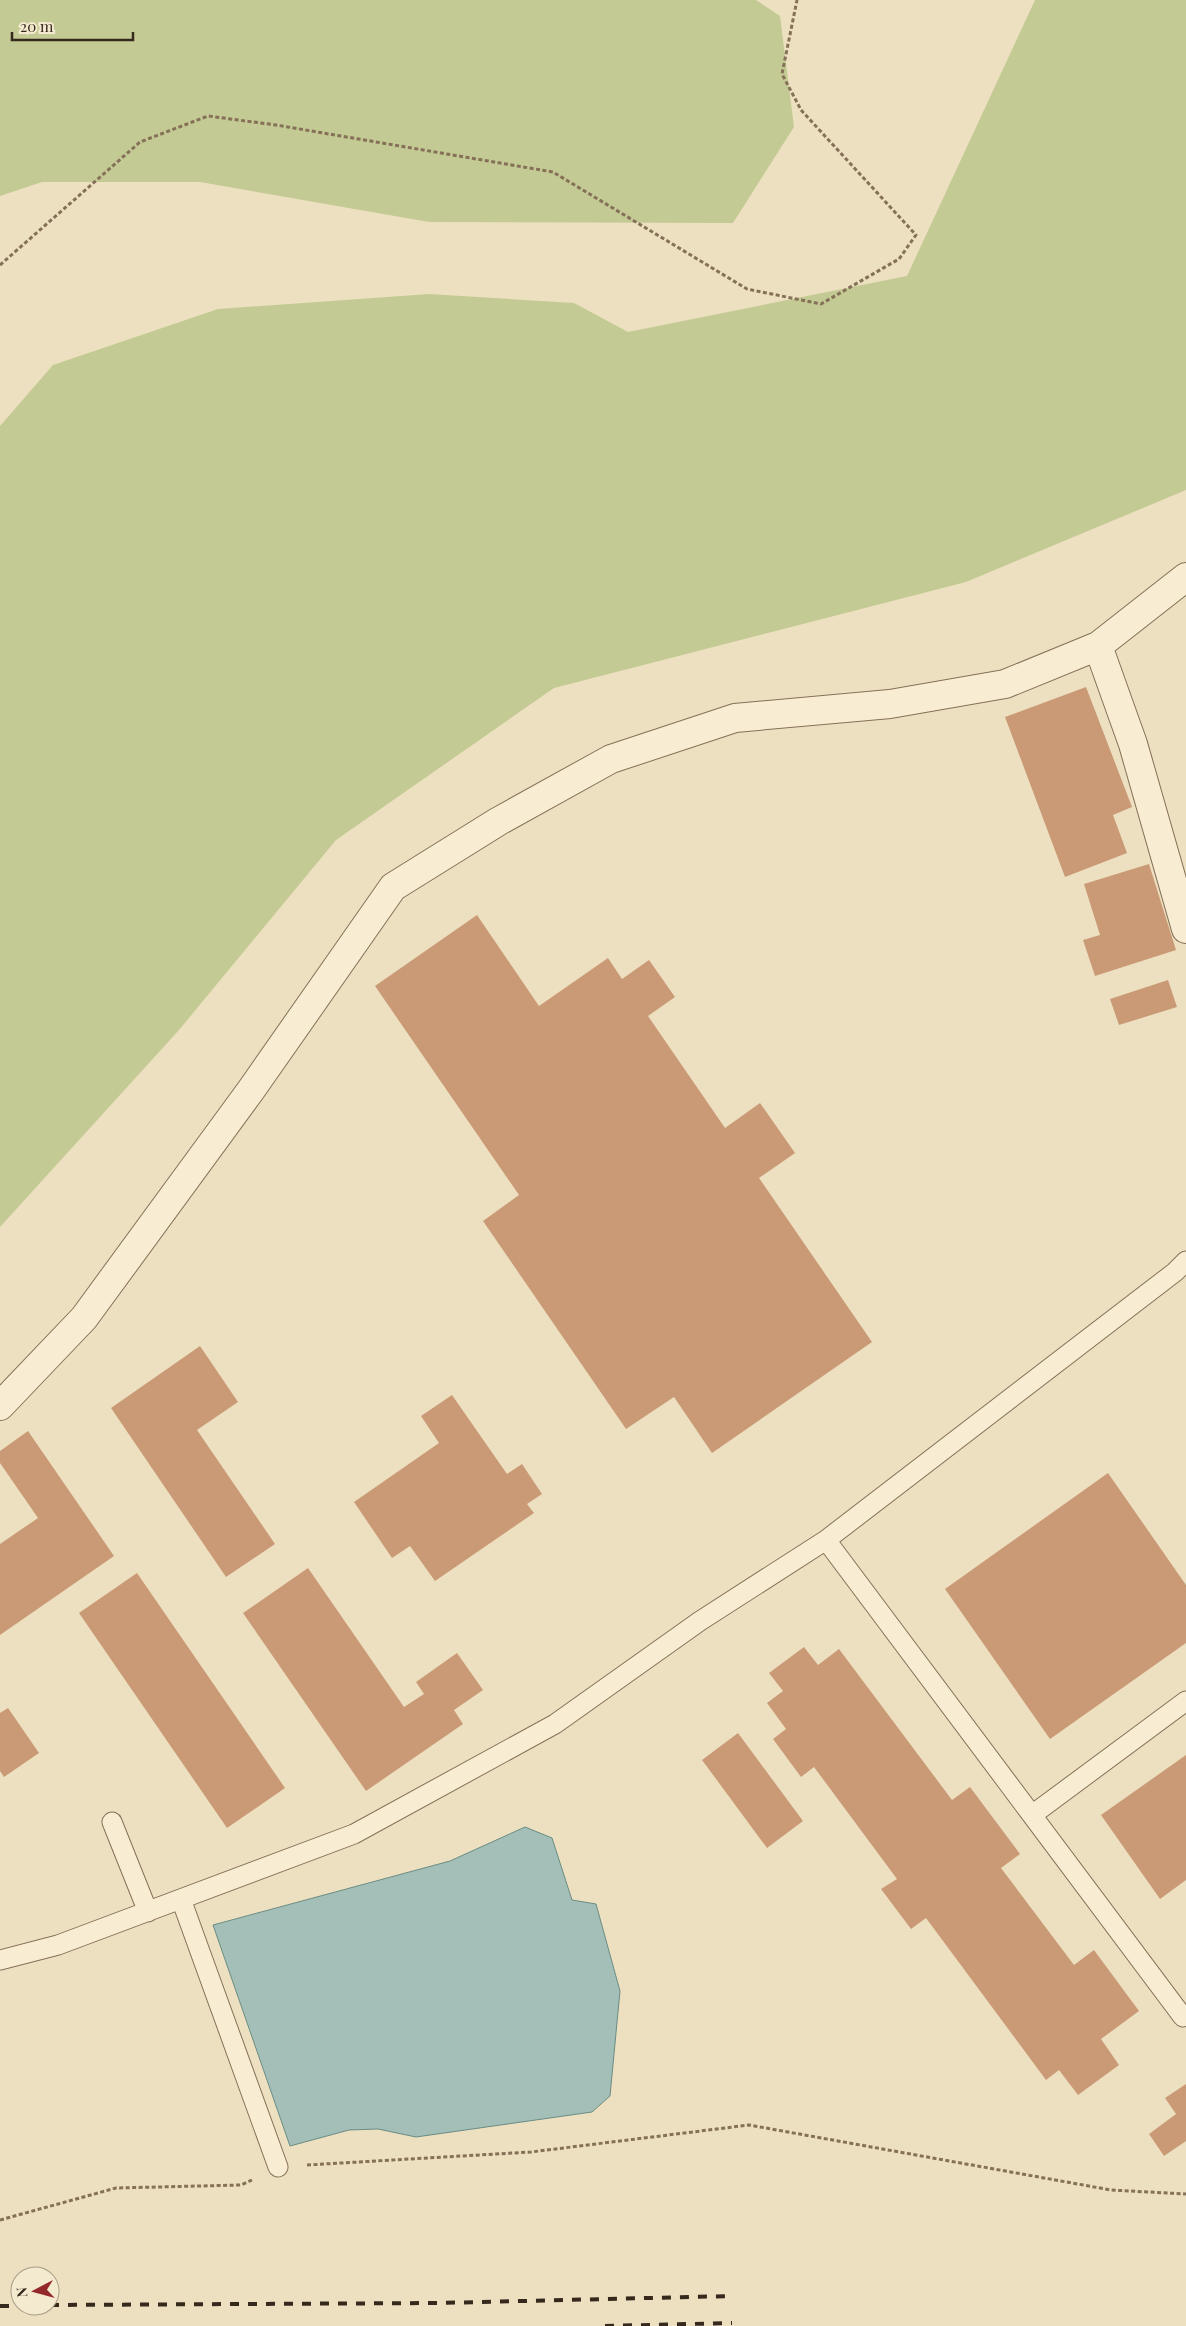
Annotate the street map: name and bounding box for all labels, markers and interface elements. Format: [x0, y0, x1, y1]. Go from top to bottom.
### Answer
scale bar [12, 10, 134, 42]
text: 20 m [20, 16, 54, 36]
north arrow [10, 2266, 60, 2316]
text: N [12, 2286, 32, 2298]

